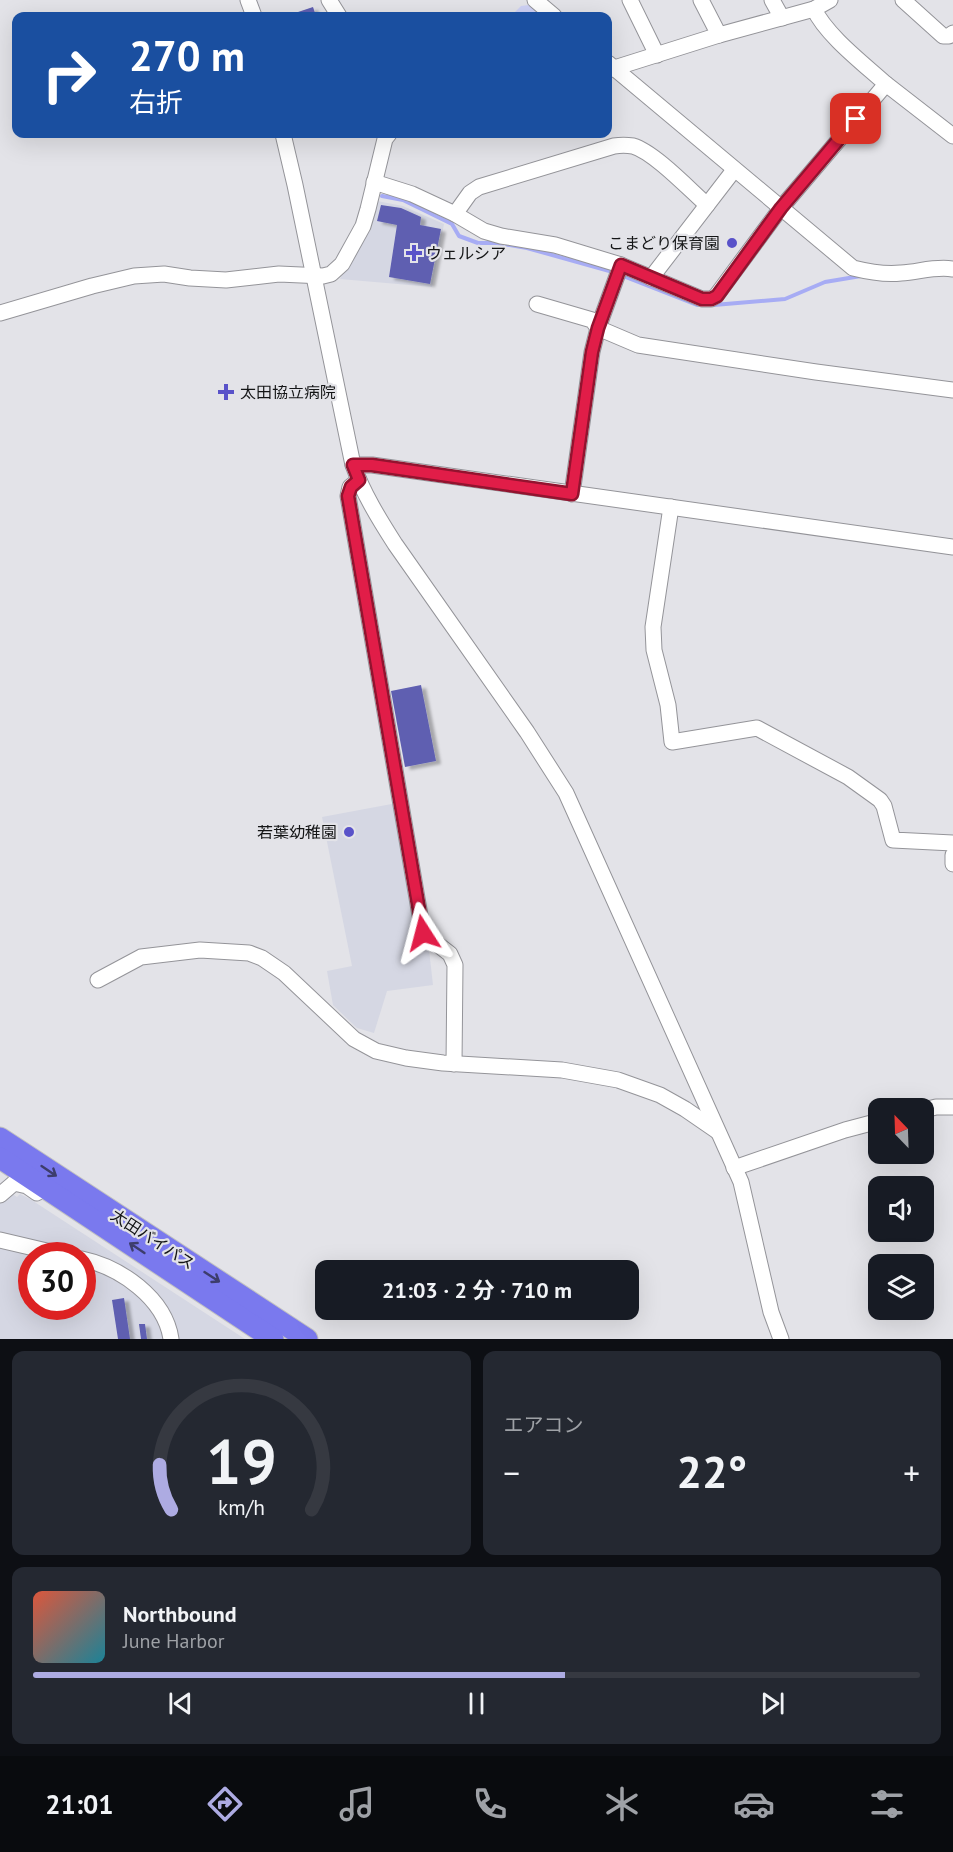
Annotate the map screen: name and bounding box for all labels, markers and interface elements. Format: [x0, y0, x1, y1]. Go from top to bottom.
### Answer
text: 270 m [129, 28, 245, 83]
icon: right [30, 36, 108, 114]
text: 右折 [129, 85, 183, 119]
pin [830, 93, 881, 144]
icon: arrive [839, 102, 872, 135]
place label: こまどり保育園 [608, 233, 720, 253]
marker: こまどり保育園 [725, 236, 739, 250]
place label: ウェルシア [426, 243, 506, 263]
marker: ウェルシア [407, 246, 421, 260]
place label: 太田協立病院 [240, 382, 336, 402]
marker: 太田協立病院 [217, 383, 235, 401]
place label: 若葉幼稚園 [257, 822, 337, 842]
marker: 若葉幼稚園 [342, 825, 356, 839]
position arrow [391, 901, 455, 965]
north arrow [868, 1098, 934, 1164]
map controls [868, 1098, 934, 1320]
one-way arrow [40, 1165, 57, 1177]
button: sound [868, 1176, 934, 1242]
street label: 太田バイパス [107, 1205, 199, 1273]
speed limit sign: 30 [18, 1242, 96, 1320]
one-way arrow [129, 1242, 146, 1254]
button: layers [868, 1254, 934, 1320]
one-way arrow [203, 1272, 220, 1284]
text: 21:03 · 2 分 · 710 m [382, 1276, 572, 1304]
text: エアコン [504, 1412, 584, 1438]
text: 19 [206, 1420, 277, 1501]
text: 22° [676, 1442, 747, 1500]
text: − [504, 1451, 520, 1494]
text: + [903, 1451, 920, 1494]
text: km/h [218, 1493, 265, 1521]
text: Northbound [123, 1600, 237, 1628]
text: June Harbor [123, 1628, 225, 1654]
icon: previous [164, 1687, 197, 1720]
icon: pause [460, 1687, 493, 1720]
icon: next [756, 1687, 789, 1720]
icon: directions [204, 1783, 246, 1825]
icon: music [336, 1783, 378, 1825]
icon: phone [469, 1783, 511, 1825]
icon: climate [601, 1783, 643, 1825]
icon: car [733, 1783, 775, 1825]
icon: filters [866, 1783, 908, 1825]
text: 21:01 [45, 1787, 114, 1821]

